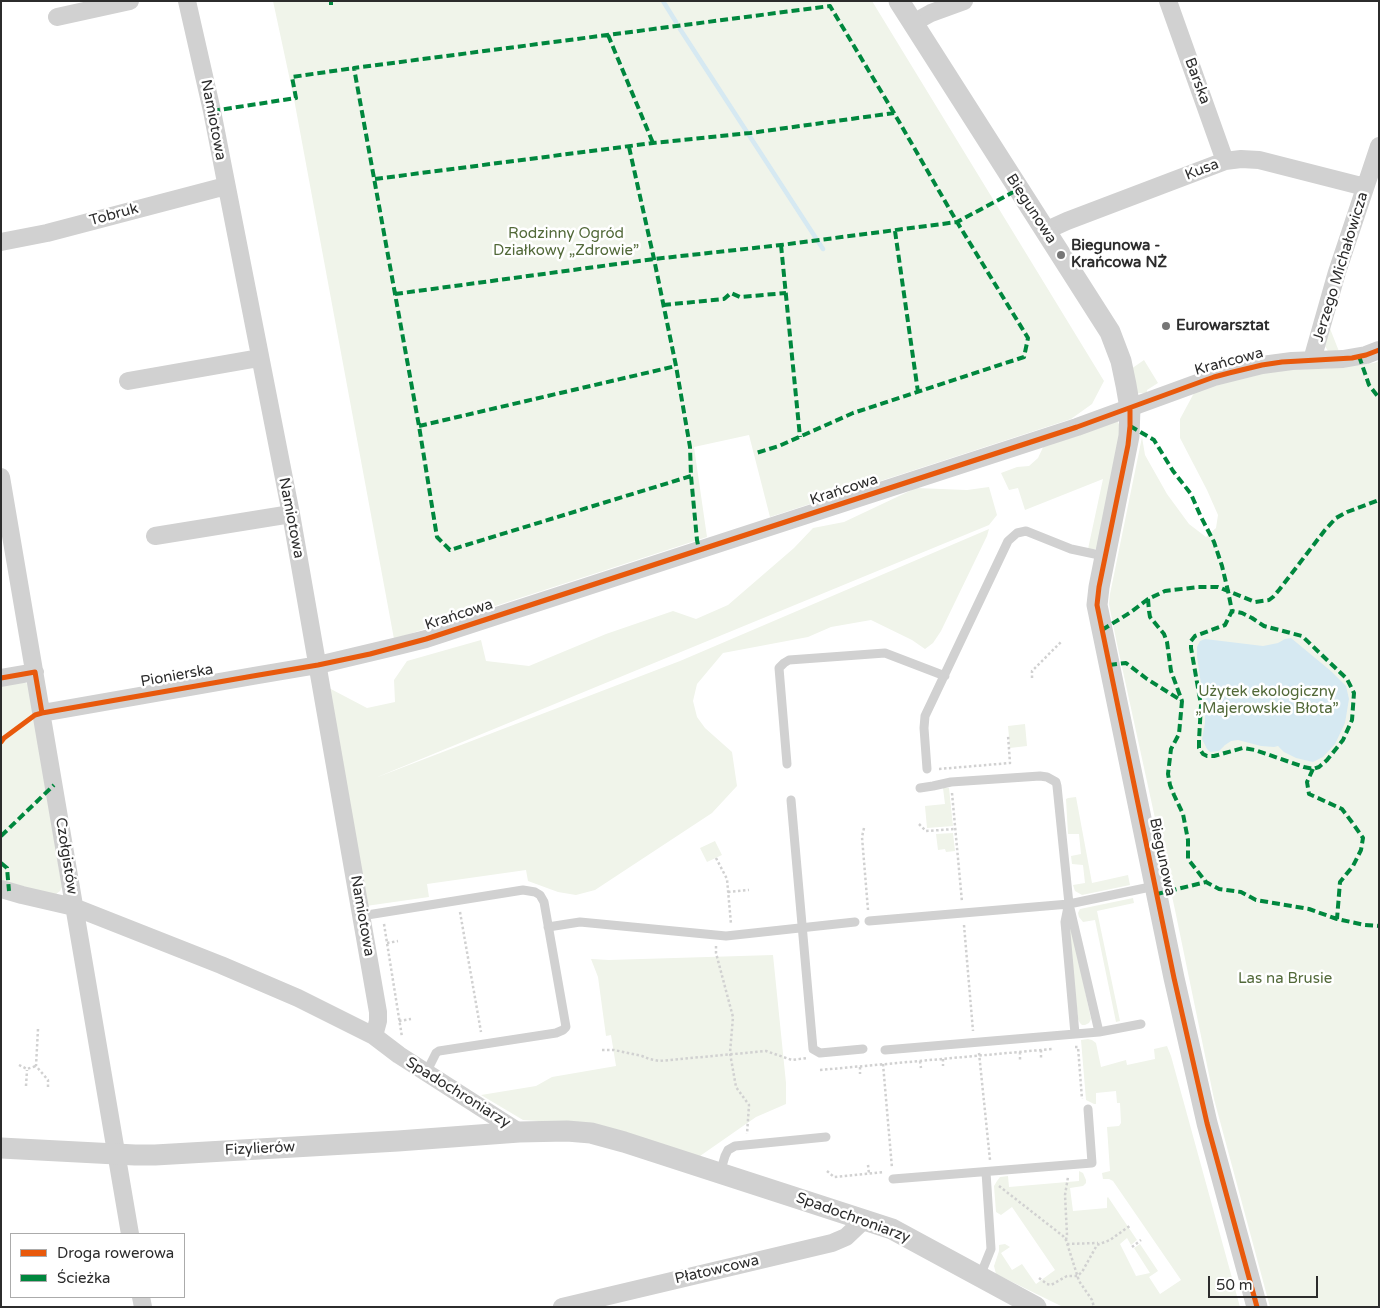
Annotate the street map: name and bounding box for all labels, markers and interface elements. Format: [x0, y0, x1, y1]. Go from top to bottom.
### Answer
street label: Barska [1180, 55, 1214, 107]
street label: Namiotowa [196, 78, 230, 162]
street label: Kusa [1183, 155, 1221, 185]
street label: Biegunowa [1002, 171, 1060, 247]
street label: Jerzego Michałowicza [1310, 190, 1372, 344]
street label: Tobruk [88, 200, 140, 230]
park label: Rodzinny Ogród Działkowy „Zdrowie” [493, 225, 639, 260]
place label: Biegunowa - Krańcowa NŻ [1071, 237, 1167, 272]
marker: Biegunowa - Krańcowa NŻ [1055, 249, 1067, 261]
place label: Eurowarsztat [1176, 317, 1269, 335]
marker: Eurowarsztat [1160, 320, 1172, 332]
street label: Krańcowa [1193, 344, 1265, 380]
street label: Krańcowa [808, 471, 880, 509]
street label: Namiotowa [274, 476, 308, 560]
street label: Krańcowa [423, 596, 495, 634]
street label: Pionierska [139, 661, 215, 691]
park label: Użytek ekologiczny „Majerowskie Błota” [1195, 683, 1339, 718]
street label: Czołgistów [51, 816, 81, 896]
street label: Biegunowa [1145, 816, 1179, 898]
street label: Namiotowa [346, 874, 378, 958]
park label: Las na Brusie [1238, 970, 1332, 988]
street label: Spadochroniarzy [402, 1054, 514, 1132]
street label: Fizylierów [224, 1138, 296, 1160]
street label: Spadochroniarzy [794, 1189, 912, 1247]
legend [10, 1233, 185, 1298]
text: Droga rowerowa [57, 1244, 174, 1262]
street label: Płatowcowa [673, 1252, 761, 1288]
scale bar [1210, 1266, 1320, 1298]
text: Ścieżka [57, 1269, 110, 1287]
text: 50 m [1216, 1276, 1253, 1294]

